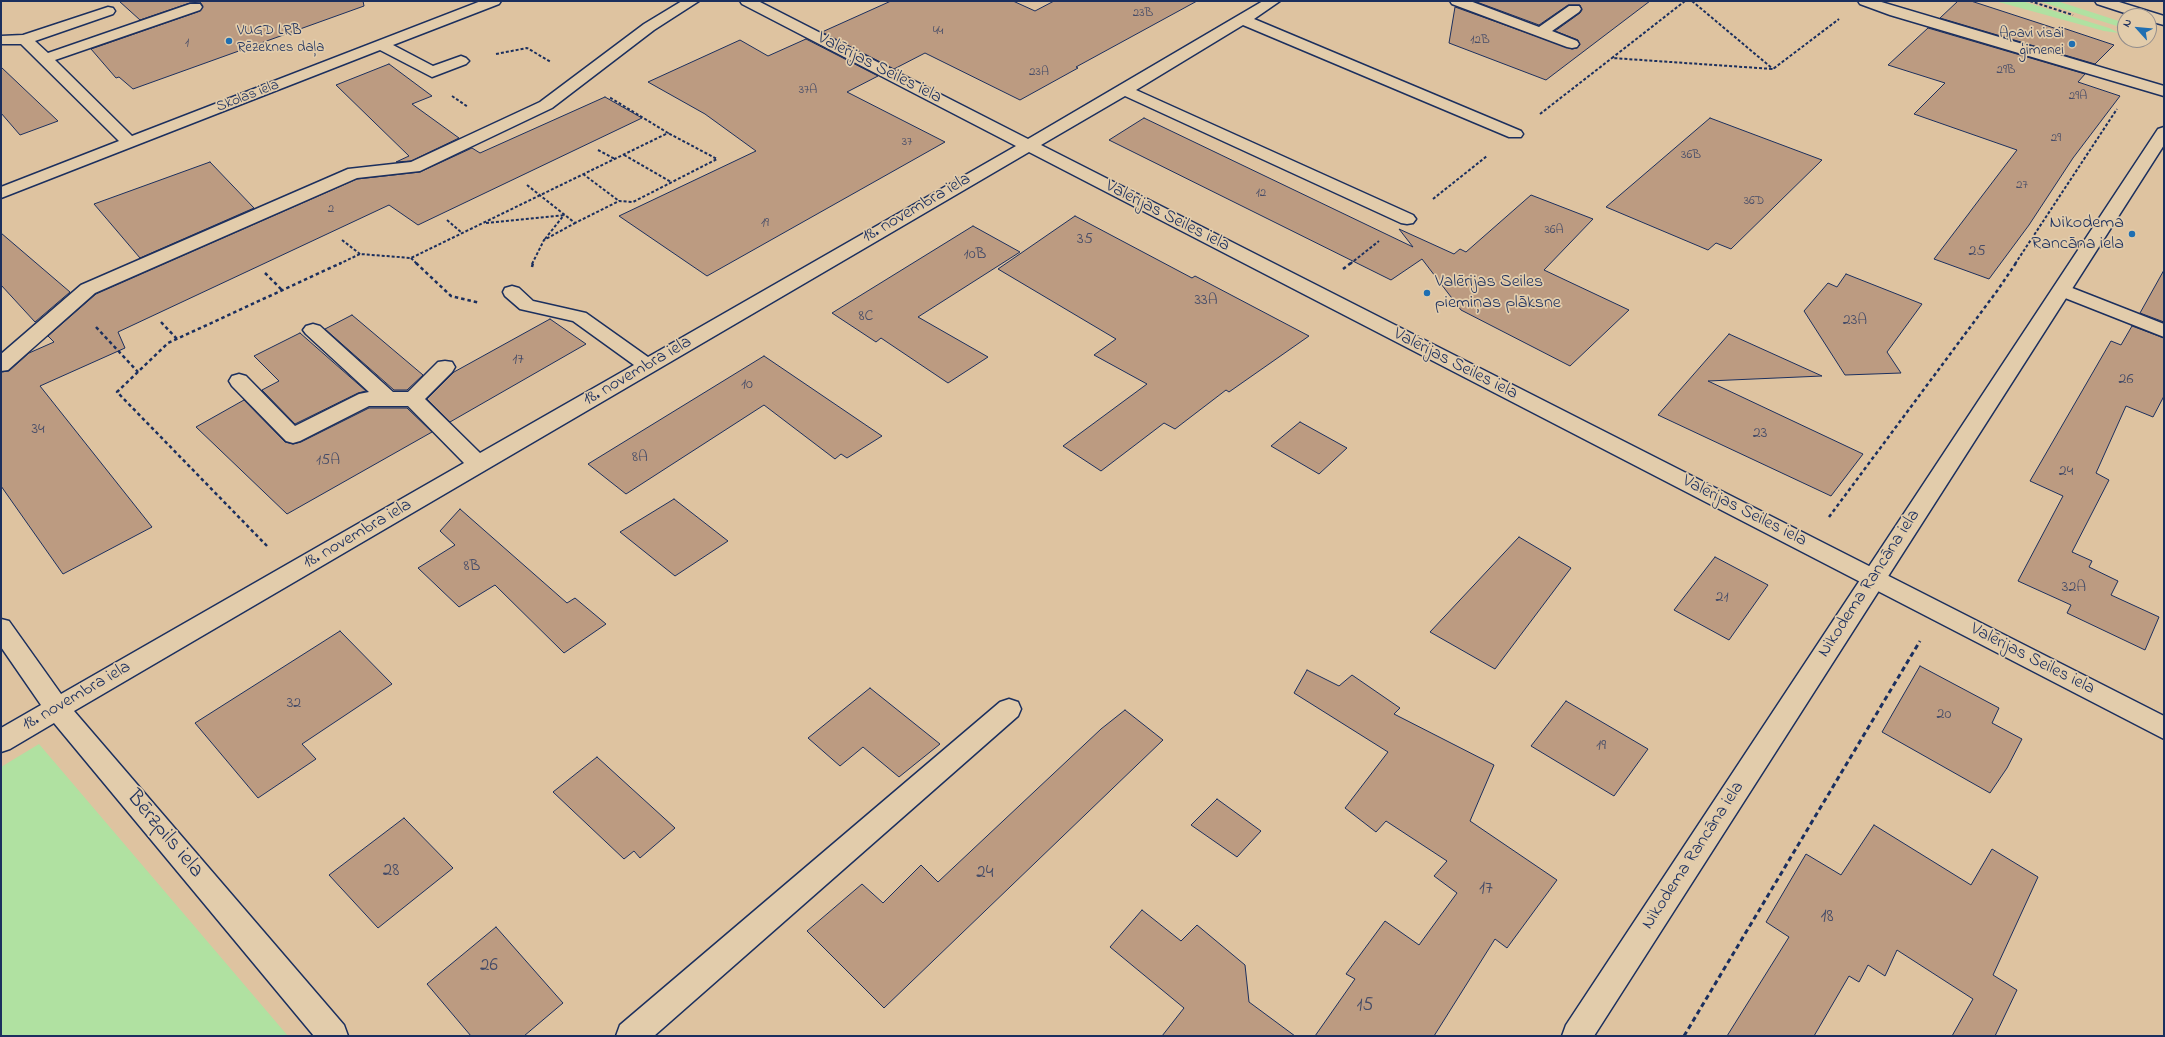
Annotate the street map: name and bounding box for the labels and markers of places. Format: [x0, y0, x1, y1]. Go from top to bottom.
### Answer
place label: VUGD LRB Rēzeknes daļa [237, 23, 324, 58]
place label: Apavi visai ģimenei [1999, 26, 2064, 61]
marker: VUGD LRB Rēzeknes daļa [224, 36, 234, 46]
marker: Apavi visai ģimenei [2067, 39, 2077, 49]
place label: Nikodema Rancāna iela [2031, 213, 2124, 256]
marker: Nikodema Rancāna iela [2127, 229, 2137, 239]
place label: Valērijas Seiles piemiņas plāksne [1435, 272, 1561, 314]
marker: Valērijas Seiles piemiņas plāksne [1422, 288, 1432, 298]

